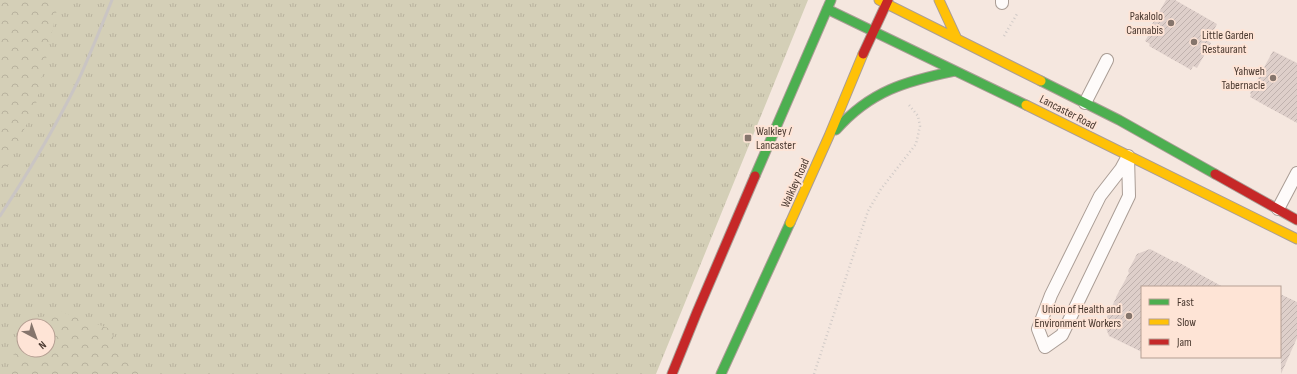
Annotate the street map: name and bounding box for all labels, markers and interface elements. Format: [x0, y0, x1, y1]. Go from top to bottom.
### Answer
place label: Pakalolo Cannabis [1126, 9, 1163, 38]
marker: Pakalolo Cannabis [1166, 18, 1176, 28]
place label: Little Garden Restaurant [1202, 28, 1254, 57]
marker: Little Garden Restaurant [1189, 37, 1199, 47]
place label: Yahweh Tabernacle [1221, 64, 1265, 93]
marker: Yahweh Tabernacle [1268, 73, 1278, 83]
street label: Lancaster Road [1037, 92, 1099, 133]
place label: Walkley / Lancaster [756, 124, 796, 153]
marker: Walkley / Lancaster [743, 133, 753, 143]
street label: Walkley Road [778, 156, 813, 210]
legend [1141, 286, 1281, 358]
text: Fast [1177, 295, 1194, 310]
place label: Union of Health and Environment Workers [1035, 302, 1121, 331]
marker: Union of Health and Environment Workers [1124, 311, 1134, 321]
text: Slow [1177, 315, 1196, 330]
north arrow [16, 318, 56, 358]
text: Jam [1176, 335, 1192, 350]
text: N [36, 338, 49, 352]

